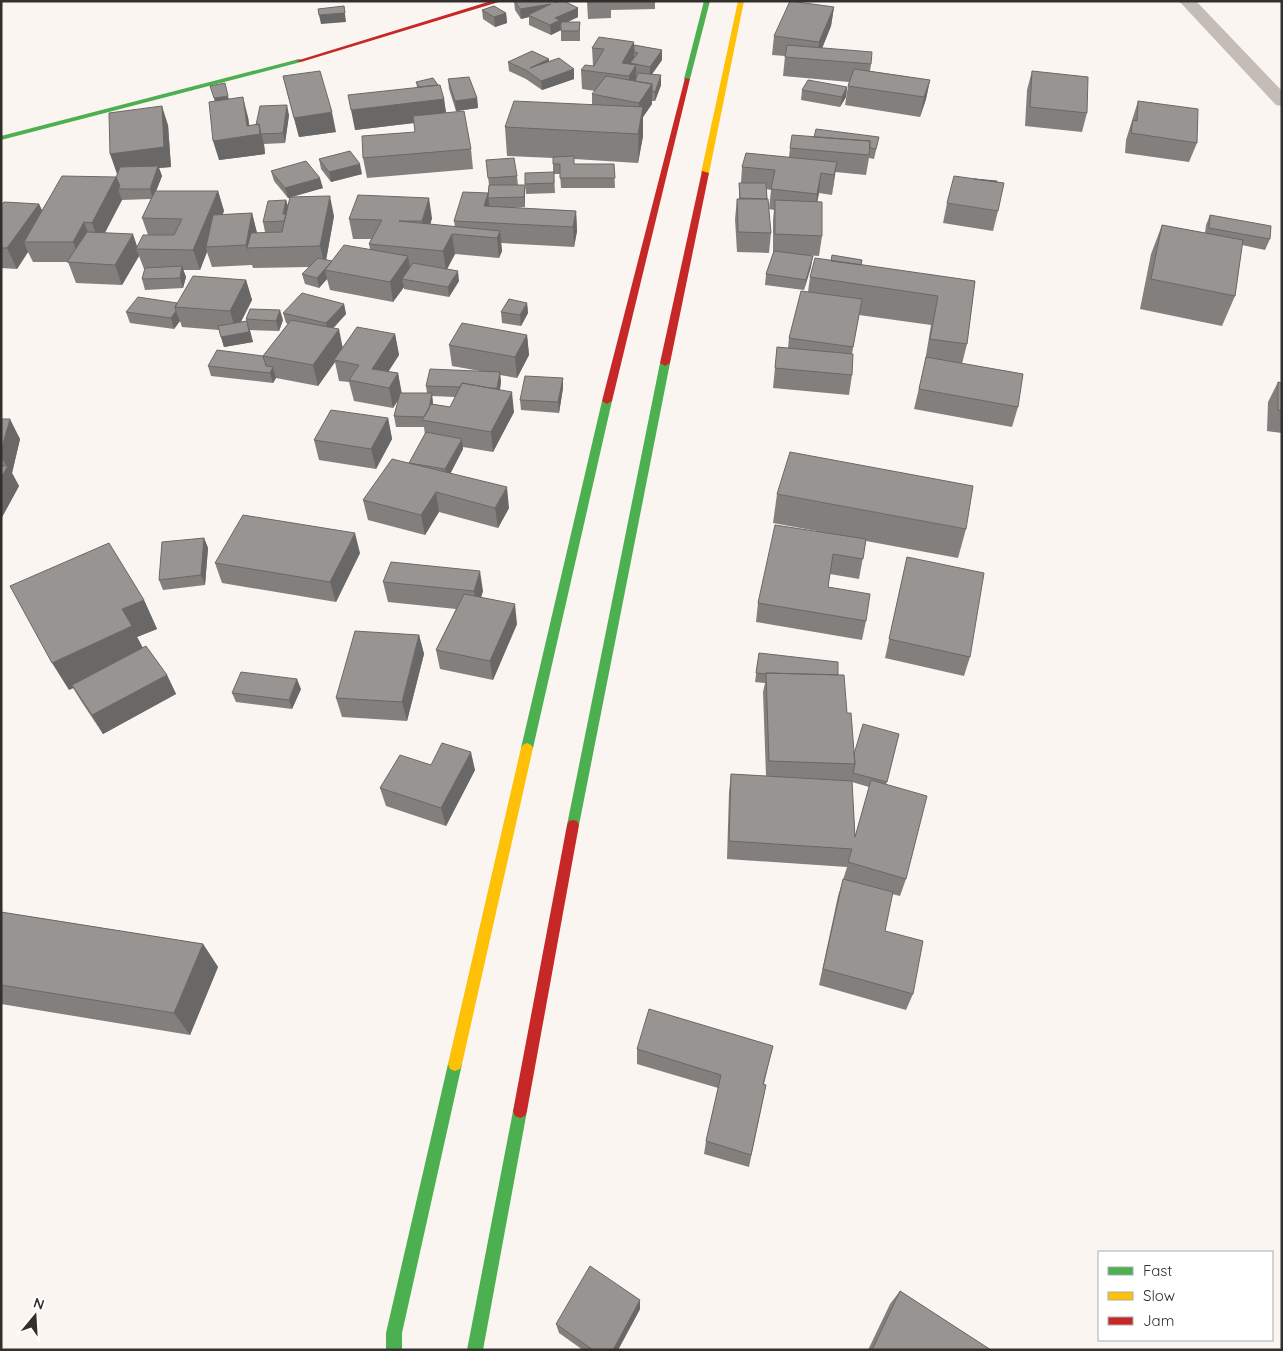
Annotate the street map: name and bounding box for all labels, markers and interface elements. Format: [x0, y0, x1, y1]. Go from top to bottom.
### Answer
legend [1098, 1251, 1273, 1341]
text: Fast [1143, 1261, 1172, 1280]
text: Slow [1143, 1286, 1175, 1305]
north arrow [10, 1291, 60, 1341]
text: N [31, 1293, 47, 1314]
text: Jam [1143, 1311, 1174, 1330]

